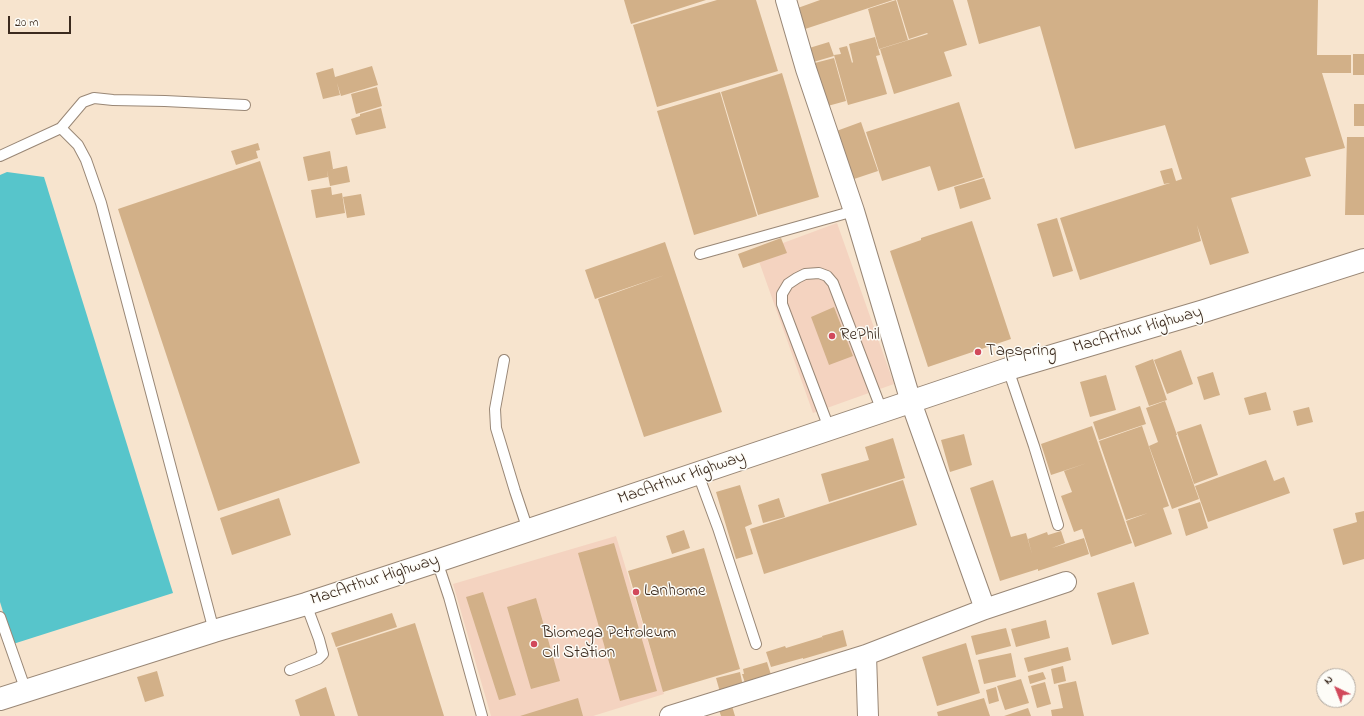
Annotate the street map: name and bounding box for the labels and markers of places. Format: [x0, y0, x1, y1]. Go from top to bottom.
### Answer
place label: RePhil [840, 326, 880, 346]
marker: RePhil [827, 331, 837, 341]
place label: Tapspring [986, 342, 1056, 362]
marker: Tapspring [973, 347, 983, 357]
place label: Lanhome [644, 582, 706, 602]
marker: Lanhome [631, 587, 641, 597]
place label: Biomega Petroleum Oil Station [542, 624, 676, 664]
marker: Biomega Petroleum Oil Station [529, 639, 539, 649]

